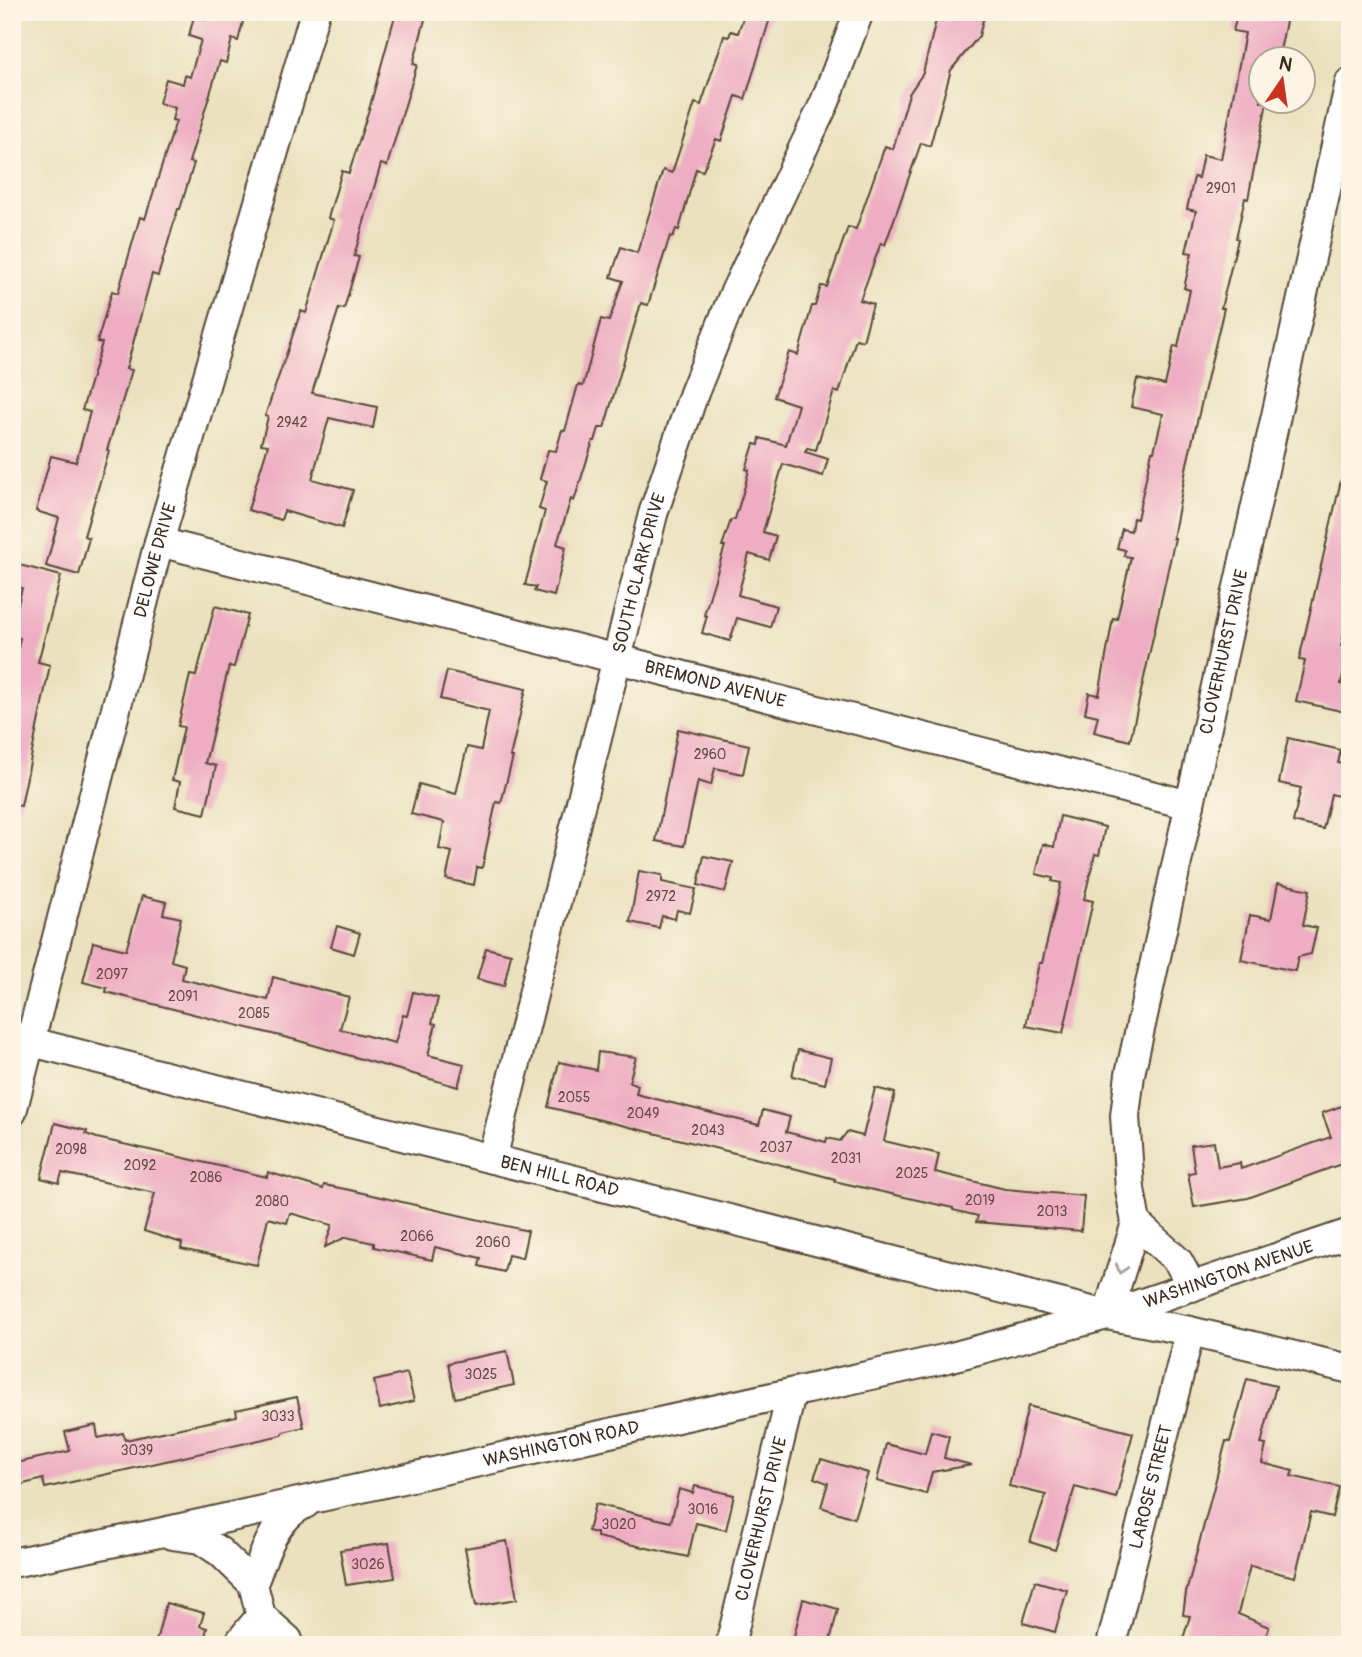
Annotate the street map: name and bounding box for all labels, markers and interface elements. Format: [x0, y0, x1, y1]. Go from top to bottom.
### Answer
north arrow [1246, 46, 1316, 116]
text: N [1277, 51, 1295, 78]
house number: 2901 [1206, 180, 1236, 197]
house number: 2942 [277, 414, 308, 431]
street label: SOUTH CLARK DRIVE [607, 490, 671, 655]
street label: DELOWE DRIVE [128, 500, 181, 620]
street label: CLOVERHURST DRIVE [1194, 567, 1253, 736]
street label: BREMOND AVENUE [642, 655, 788, 713]
house number: 2960 [694, 746, 726, 763]
house number: 2972 [646, 888, 676, 905]
house number: 2097 [96, 966, 129, 983]
house number: 2091 [168, 988, 198, 1005]
house number: 2085 [238, 1005, 270, 1022]
house number: 2055 [558, 1089, 590, 1106]
house number: 2049 [627, 1105, 659, 1122]
house number: 2043 [691, 1122, 725, 1139]
house number: 2037 [760, 1139, 793, 1156]
house number: 2098 [55, 1141, 87, 1158]
street label: BEN HILL ROAD [498, 1150, 621, 1202]
house number: 2031 [831, 1150, 861, 1167]
house number: 2092 [124, 1157, 156, 1174]
house number: 2025 [896, 1165, 928, 1182]
house number: 2086 [190, 1169, 222, 1186]
house number: 2019 [965, 1192, 995, 1209]
house number: 2080 [255, 1193, 289, 1210]
house number: 2013 [1037, 1203, 1068, 1220]
house number: 2066 [400, 1228, 434, 1245]
house number: 2060 [475, 1234, 511, 1251]
street label: WASHINGTON AVENUE [1140, 1235, 1316, 1313]
one-way arrow [1115, 1262, 1129, 1274]
house number: 3025 [465, 1366, 497, 1383]
house number: 3033 [262, 1408, 295, 1425]
street label: WASHINGTON ROAD [481, 1415, 642, 1472]
street label: LAROSE STREET [1124, 1422, 1177, 1551]
street label: CLOVERHURST DRIVE [730, 1434, 792, 1603]
house number: 3039 [121, 1442, 153, 1459]
house number: 3016 [688, 1501, 719, 1518]
house number: 3020 [602, 1516, 636, 1533]
house number: 3026 [351, 1556, 385, 1573]

